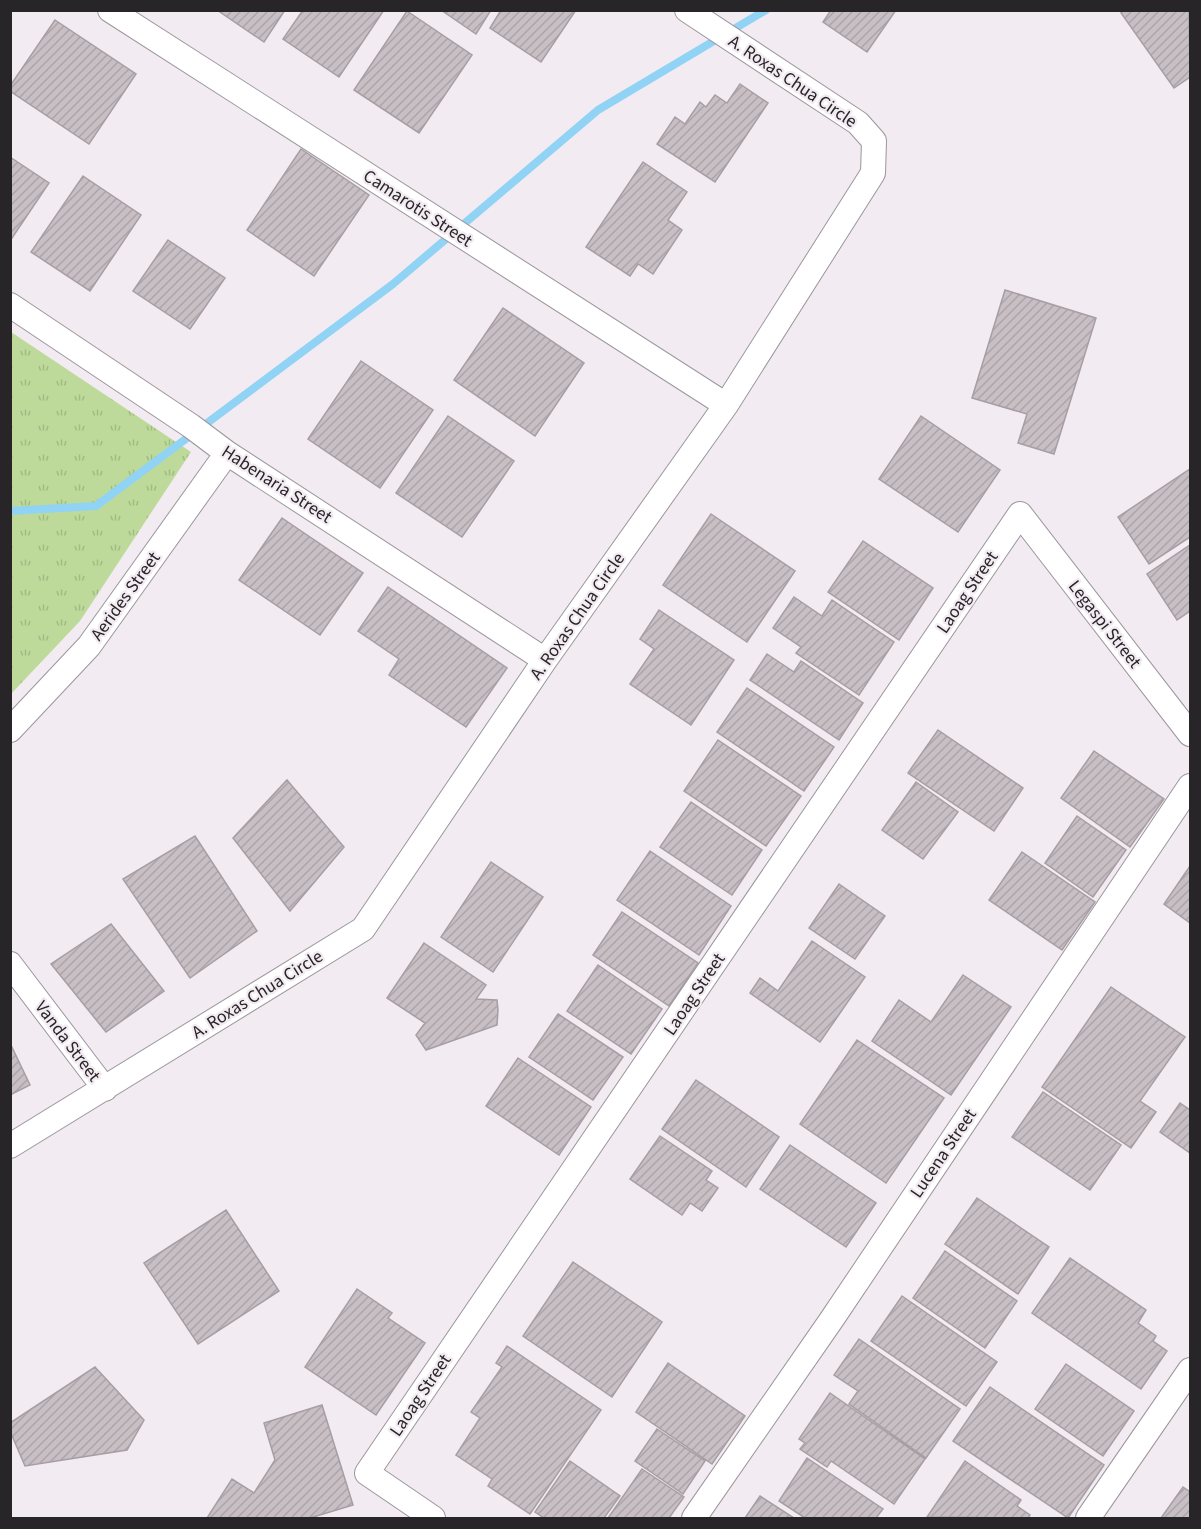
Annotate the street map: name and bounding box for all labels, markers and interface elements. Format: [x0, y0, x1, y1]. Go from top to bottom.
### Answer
street label: A. Roxas Chua Circle [723, 29, 862, 134]
street label: Camarotis Street [358, 164, 477, 253]
street label: Habenaria Street [217, 439, 337, 530]
street label: Laoag Street [931, 546, 1004, 638]
street label: Aerides Street [85, 547, 166, 646]
street label: A. Roxas Chua Circle [524, 547, 631, 685]
street label: Legaspi Street [1062, 575, 1147, 674]
street label: A. Roxas Chua Circle [187, 944, 328, 1045]
street label: Laoag Street [658, 948, 731, 1040]
street label: Vanda Street [29, 996, 106, 1087]
street label: Lucena Street [904, 1104, 983, 1203]
street label: Laoag Street [384, 1349, 457, 1441]

